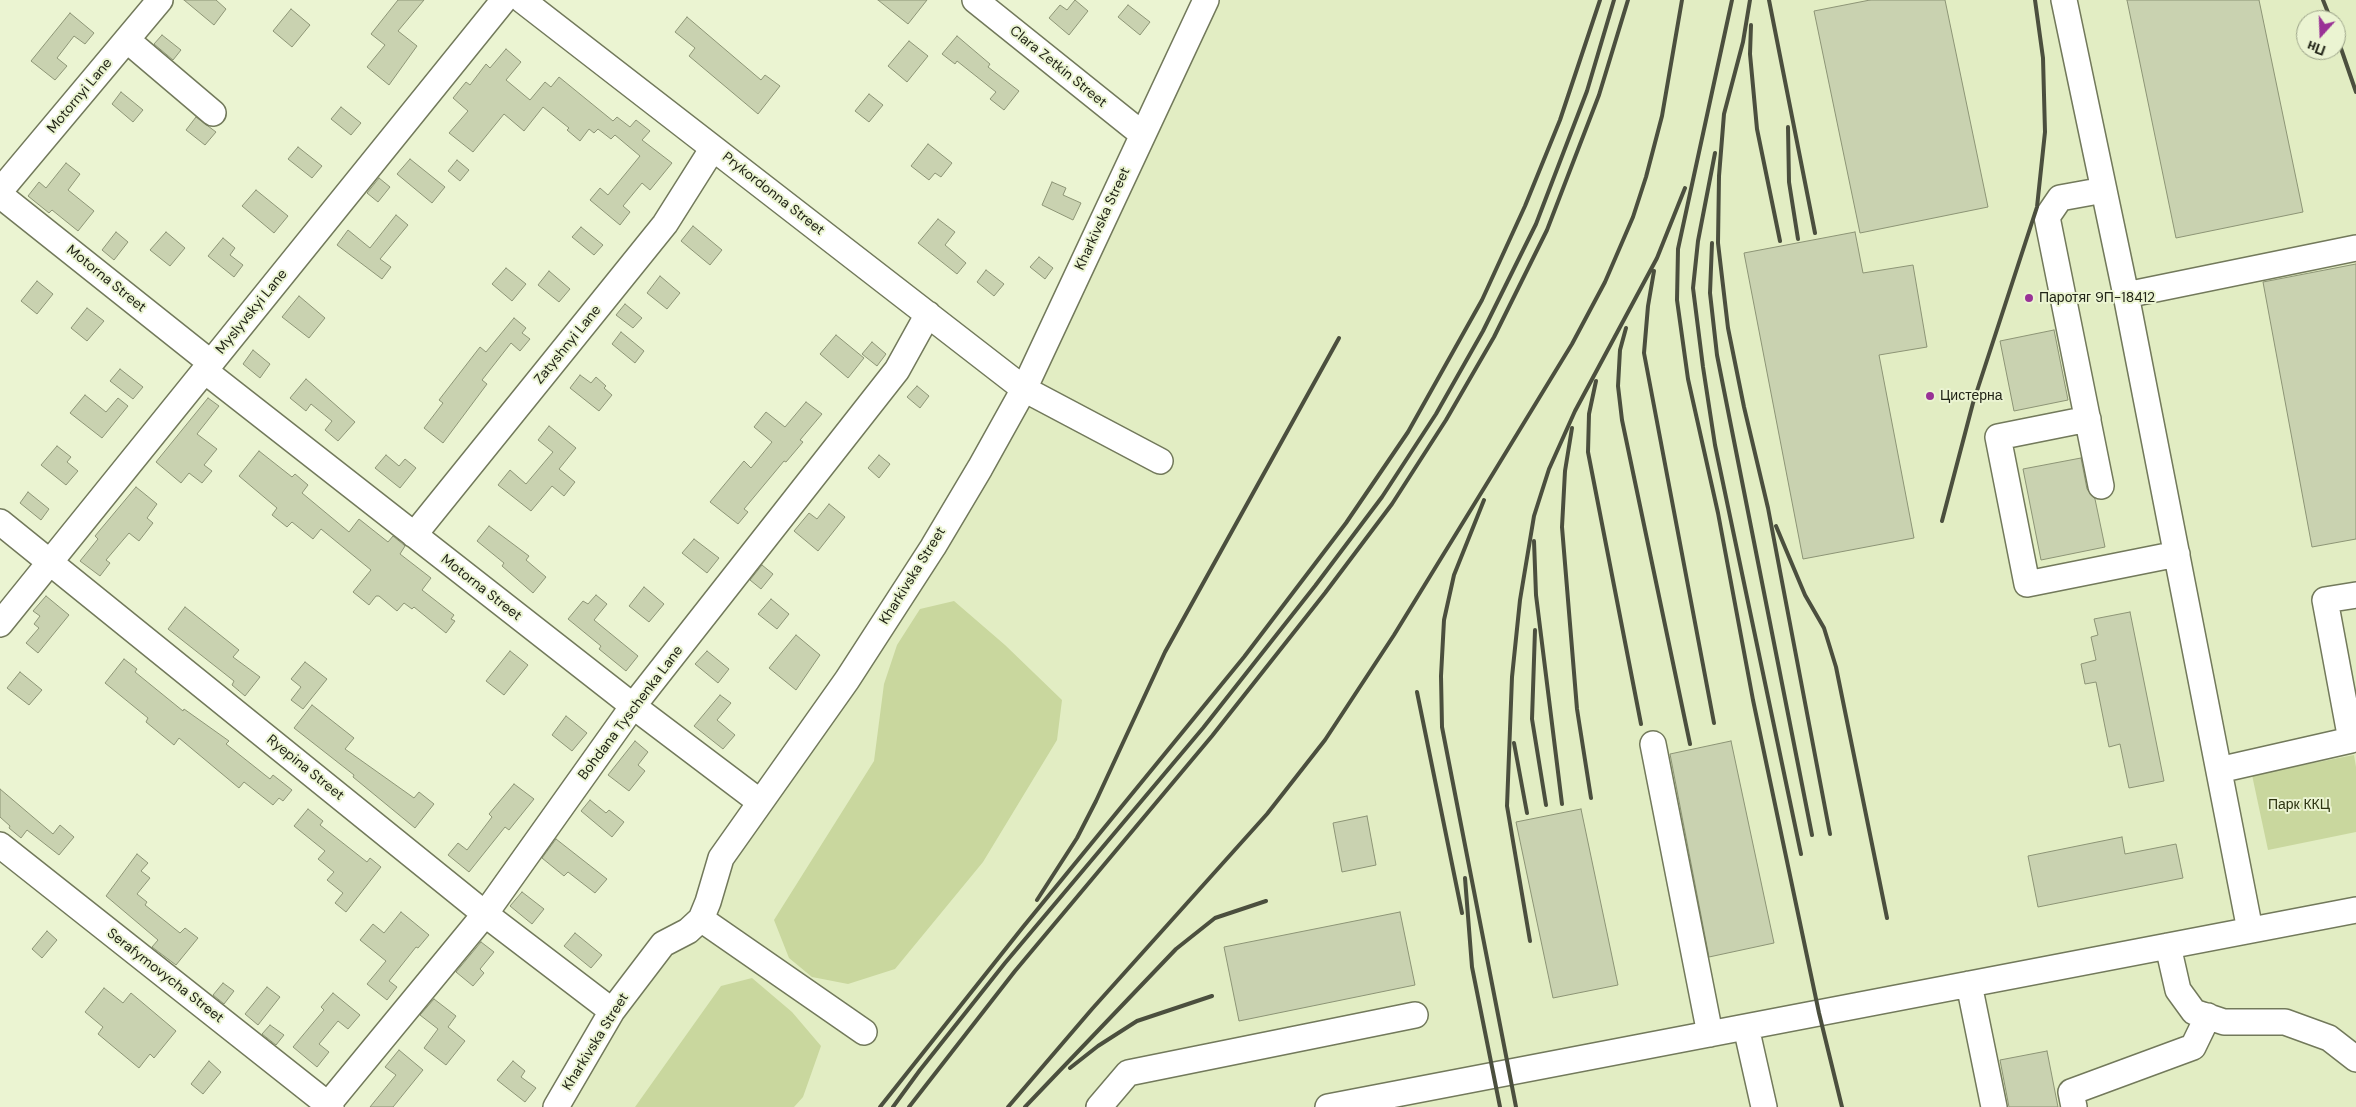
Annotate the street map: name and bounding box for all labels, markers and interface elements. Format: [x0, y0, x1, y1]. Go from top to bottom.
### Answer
north arrow [2296, 10, 2346, 60]
street label: Clara Zetkin Street [1006, 23, 1110, 111]
text: Пн [2304, 37, 2328, 60]
street label: Motornyi Lane [44, 55, 116, 137]
street label: Prykordonna Street [719, 149, 827, 239]
street label: Kharkivska Street [1072, 165, 1134, 273]
street label: Motorna Street [63, 242, 149, 316]
street label: Myslyvskyi Lane [213, 266, 291, 358]
place label: Паротяг 9П-18412 [2039, 290, 2155, 306]
marker: Паротяг 9П-18412 [2023, 292, 2035, 304]
street label: Zatyshnyi Lane [531, 302, 605, 388]
place label: Цистерна [1940, 388, 2003, 404]
marker: Цистерна [1924, 390, 1936, 402]
street label: Kharkivska Street [876, 524, 950, 628]
street label: Motorna Street [437, 551, 525, 625]
street label: Bohdana Tyschenka Lane [575, 643, 687, 783]
street label: Ryepina Street [263, 732, 347, 804]
park label: Парк ККЦ [2268, 797, 2330, 813]
street label: Serafymovycha Street [103, 925, 227, 1027]
street label: Kharkivska Street [559, 990, 633, 1094]

